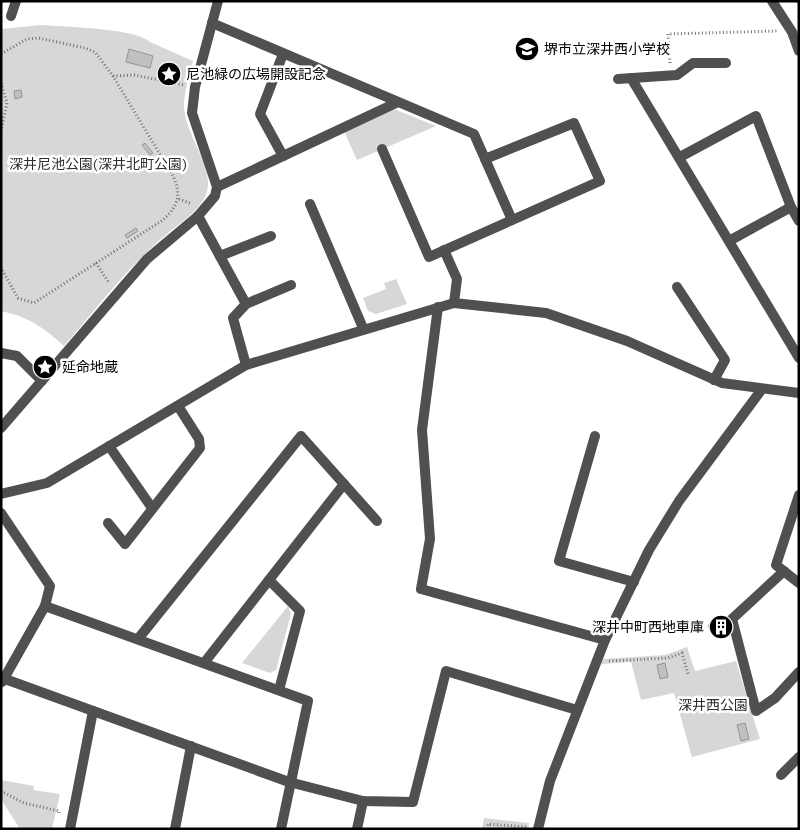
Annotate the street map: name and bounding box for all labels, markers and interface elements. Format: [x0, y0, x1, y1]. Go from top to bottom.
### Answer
school or university icon: 堺市立深井西小学校 [514, 36, 540, 62]
place label: 堺市立深井西小学校 [544, 41, 670, 57]
place icon: 尼池緑の広場開設記念 [156, 61, 182, 87]
place label: 尼池緑の広場開設記念 [186, 66, 326, 82]
park label: 深井尼池公園(深井北町公園) [9, 156, 187, 172]
place icon: 延命地蔵 [32, 354, 58, 380]
place label: 延命地蔵 [62, 359, 118, 375]
building icon: 深井中町西地車庫 [708, 614, 734, 640]
place label: 深井中町西地車庫 [592, 619, 704, 635]
park label: 深井西公園 [678, 697, 748, 713]

